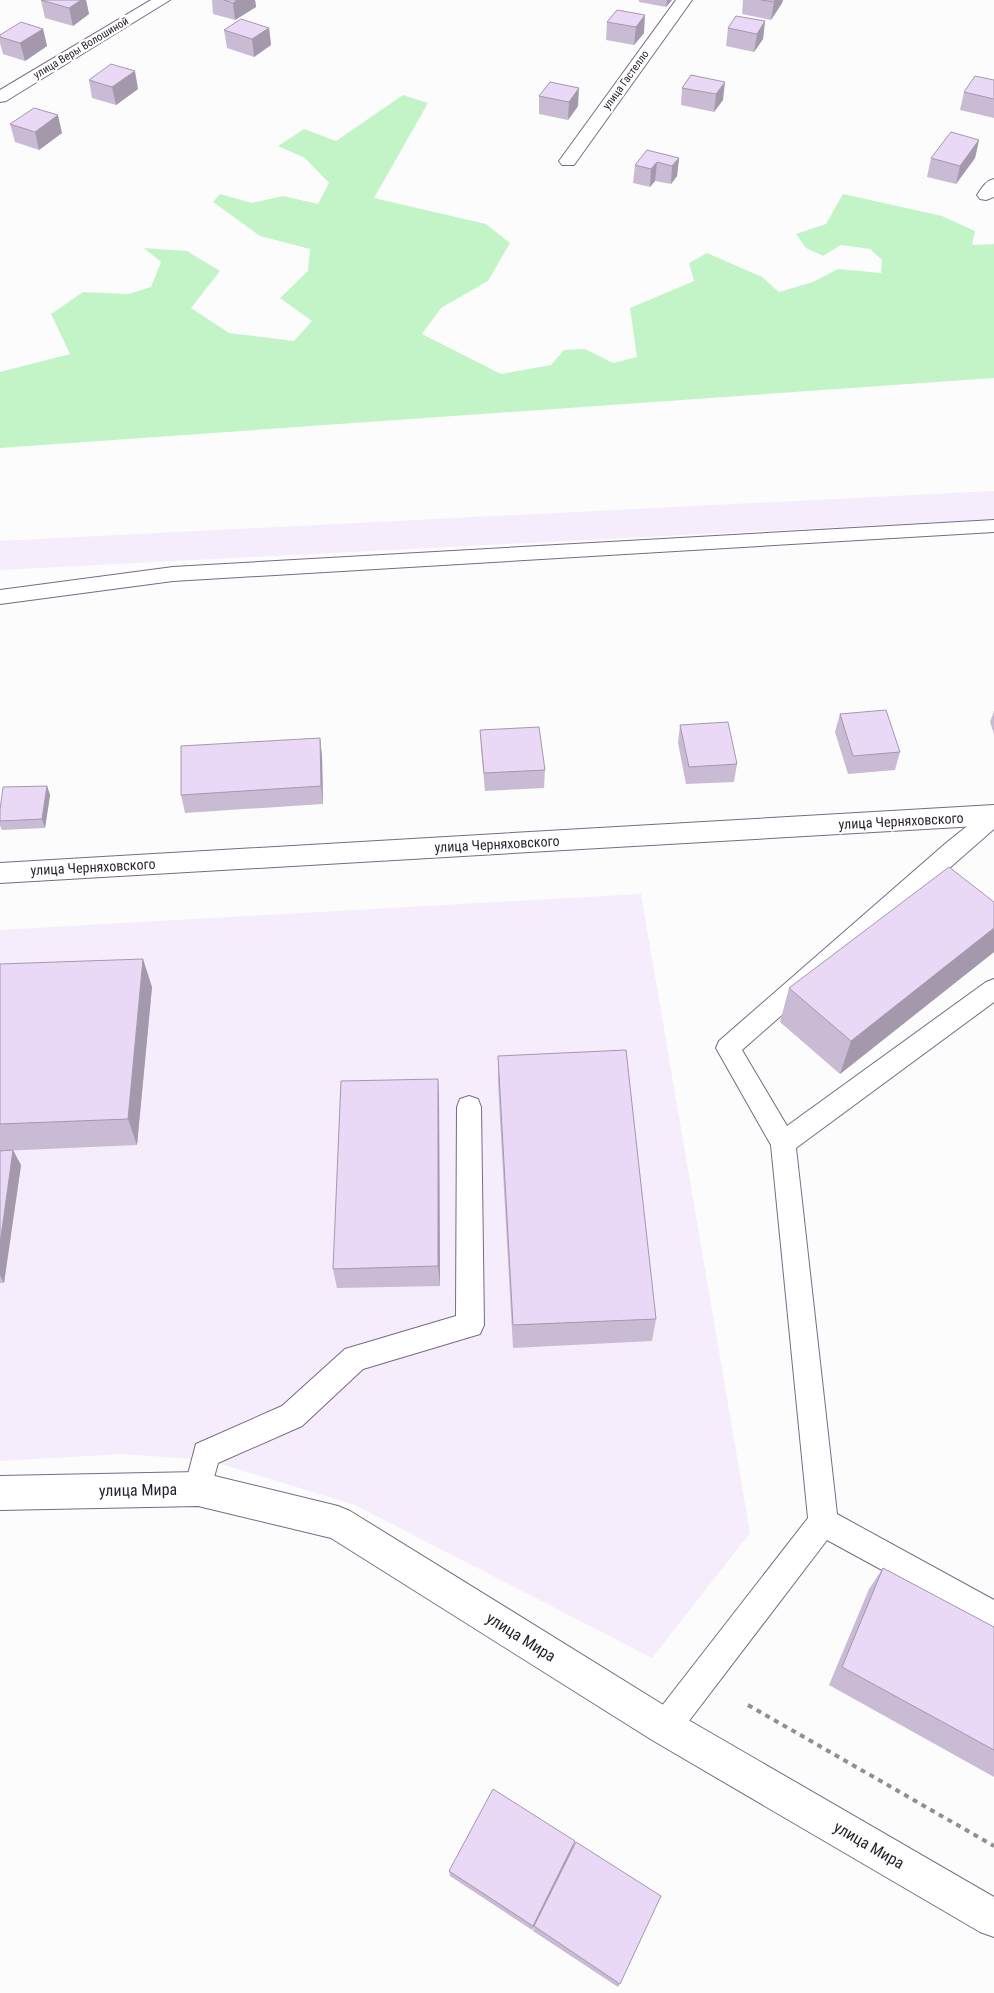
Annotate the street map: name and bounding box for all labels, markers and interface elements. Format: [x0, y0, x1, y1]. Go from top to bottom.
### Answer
street label: улица Веры Волошиной [31, 15, 131, 81]
street label: улица Гастелло [600, 48, 652, 112]
street label: улица Черняховского [838, 810, 964, 832]
street label: улица Черняховского [434, 833, 560, 855]
street label: улица Черняховского [30, 856, 156, 878]
street label: улица Мира [99, 1480, 177, 1500]
street label: улица Мира [483, 1608, 559, 1666]
street label: улица Мира [830, 1817, 908, 1873]

